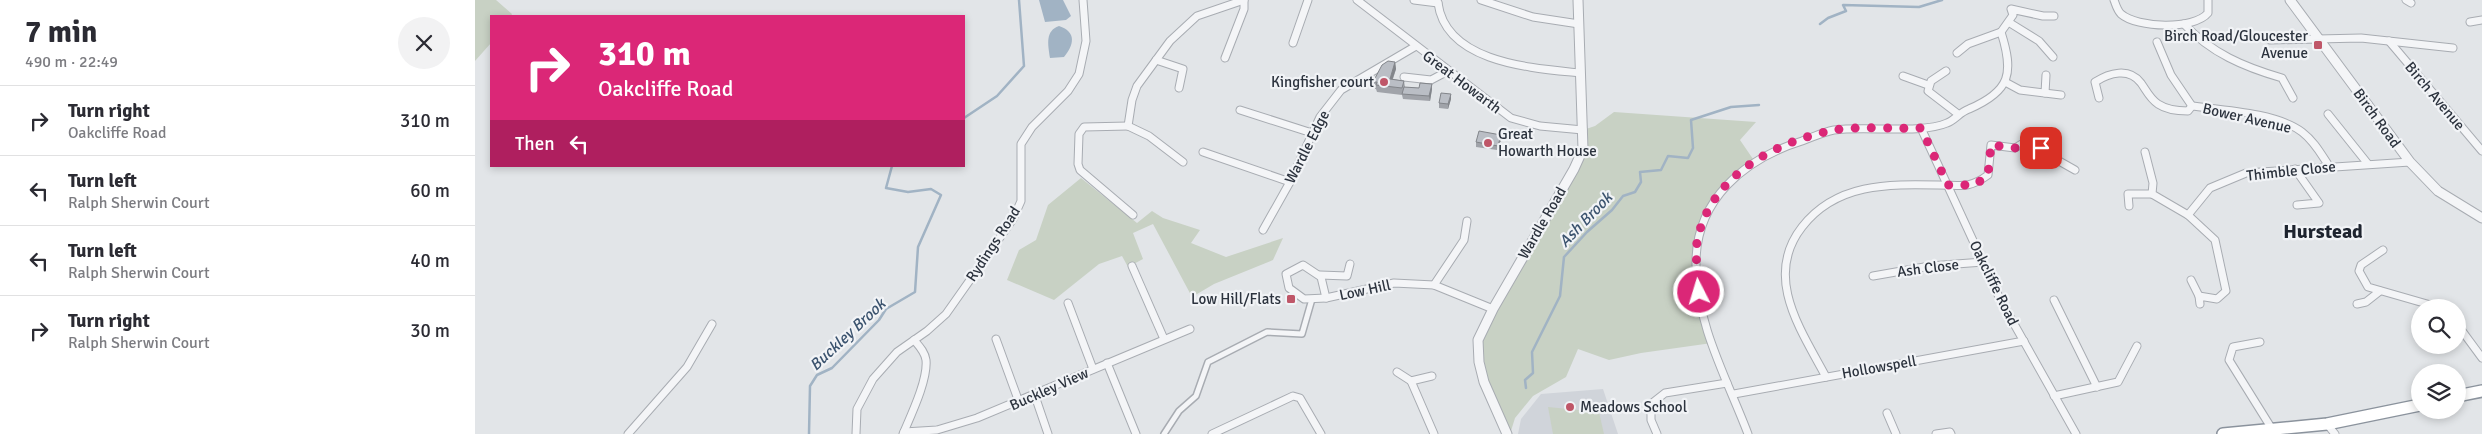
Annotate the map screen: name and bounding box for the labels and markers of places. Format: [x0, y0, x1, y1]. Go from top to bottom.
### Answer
place label: Birch Road/Gloucester Avenue [2164, 27, 2308, 62]
marker: Birch Road/Gloucester Avenue [2312, 39, 2324, 51]
place label: Kingfisher court [1271, 73, 1374, 91]
marker: Kingfisher court [1378, 76, 1390, 88]
place label: Great Howarth House [1498, 125, 1597, 160]
pin [2020, 127, 2062, 169]
marker: Great Howarth House [1482, 137, 1494, 149]
place label: Low Hill/Flats [1191, 290, 1281, 308]
marker: Low Hill/Flats [1285, 293, 1297, 305]
place label: Meadows School [1580, 398, 1687, 416]
marker: Meadows School [1564, 401, 1576, 413]

